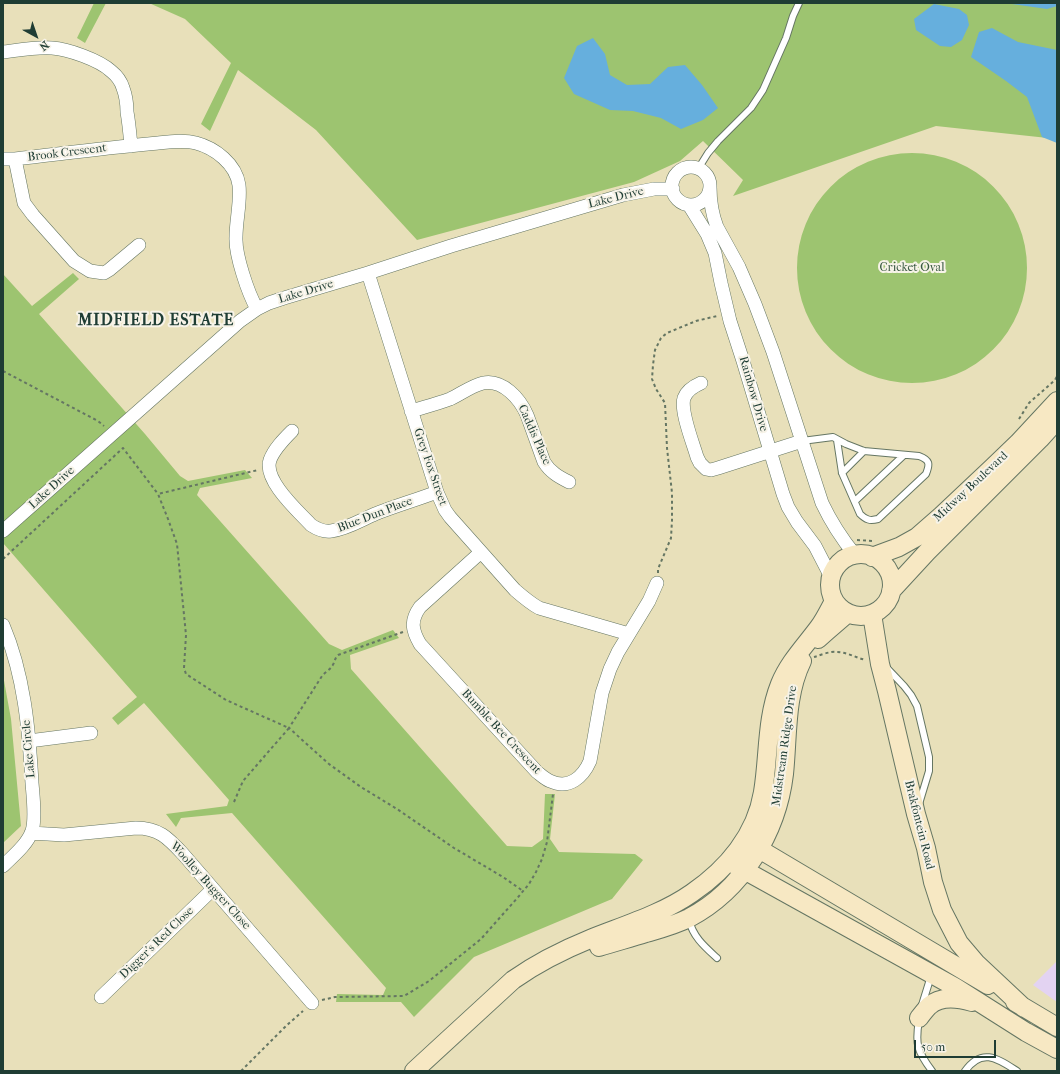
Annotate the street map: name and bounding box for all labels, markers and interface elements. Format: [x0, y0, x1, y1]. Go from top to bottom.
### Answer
north arrow [16, 16, 56, 56]
text: N [37, 38, 51, 53]
street label: Brook Crescent [27, 141, 107, 165]
street label: Lake Drive [587, 184, 645, 212]
park label: Cricket Oval [880, 261, 944, 275]
street label: Lake Drive [277, 277, 335, 307]
district label: MIDFIELD ESTATE [78, 311, 234, 331]
street label: Rainbow Drive [735, 355, 771, 433]
street label: Caddis Place [514, 403, 554, 467]
street label: Grey Fox Street [410, 426, 450, 508]
street label: Midway Boulevard [931, 449, 1011, 525]
street label: Lake Drive [26, 464, 78, 512]
street label: Blue Dun Place [335, 494, 415, 536]
street label: Midstream Ridge Drive [769, 685, 801, 807]
street label: Bumble Bee Crescent [458, 687, 544, 777]
street label: Lake Circle [19, 719, 39, 779]
street label: Brakfontein Road [901, 779, 937, 871]
street label: Woolley Bugger Close [167, 839, 253, 933]
street label: Digger's Red Close [117, 904, 197, 982]
scale bar [916, 1032, 998, 1058]
text: 50 m [921, 1040, 945, 1054]

